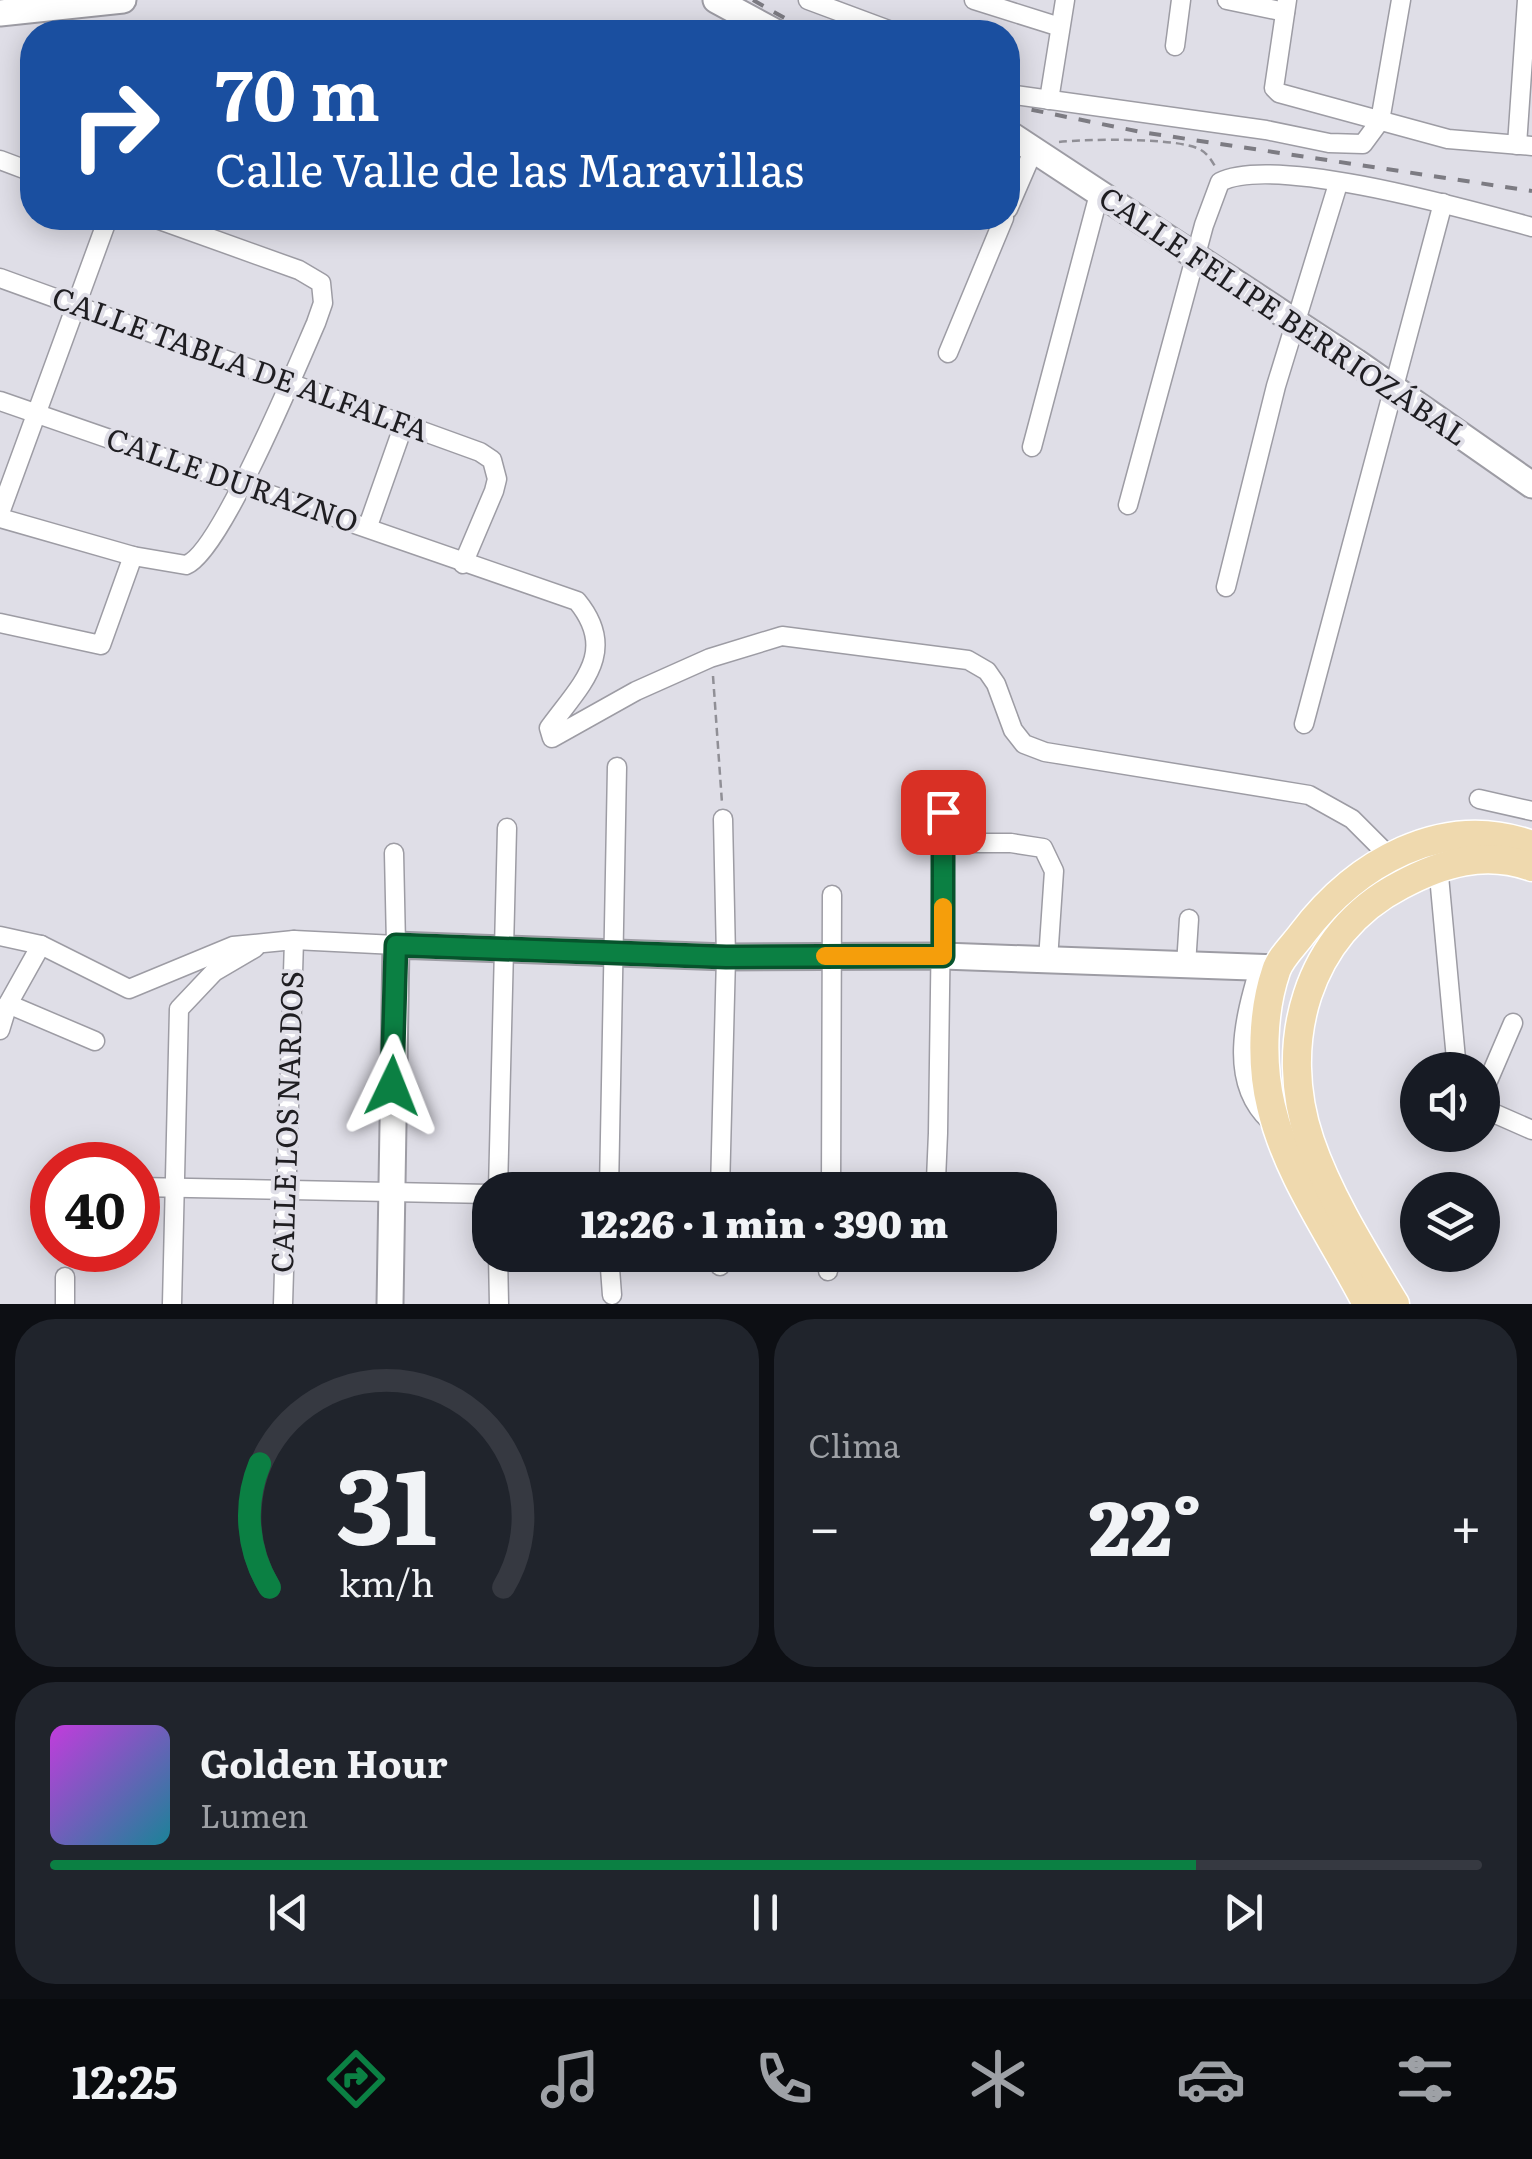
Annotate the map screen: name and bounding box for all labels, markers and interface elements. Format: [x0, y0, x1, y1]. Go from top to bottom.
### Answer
text: 70 m [215, 39, 380, 143]
icon: right [50, 60, 180, 190]
text: Calle Valle de las Maravillas [215, 134, 804, 201]
street label: CALLE FELIPE BERRIOZÁBAL [1091, 174, 1478, 455]
street label: CALLE TABLA DE ALFALFA [47, 273, 435, 451]
street label: CALLE DURAZNO [101, 414, 365, 542]
pin [901, 770, 986, 855]
icon: arrive [916, 785, 971, 840]
street label: CALLE LOS NARDOS [258, 970, 312, 1274]
position arrow [340, 1034, 444, 1138]
map controls [1400, 1052, 1500, 1272]
button: sound [1400, 1052, 1500, 1152]
speed limit sign: 40 [30, 1142, 160, 1272]
button: layers [1400, 1172, 1500, 1272]
text: 12:26 · 1 min · 390 m [581, 1193, 948, 1250]
text: Clima [809, 1420, 900, 1468]
text: 31 [336, 1423, 437, 1577]
text: 22° [1089, 1468, 1202, 1579]
text: − [809, 1483, 841, 1565]
text: + [1450, 1483, 1482, 1565]
text: km/h [339, 1555, 434, 1608]
text: Golden Hour [200, 1733, 448, 1790]
text: Lumen [200, 1790, 308, 1838]
icon: previous [261, 1885, 316, 1940]
icon: pause [738, 1885, 793, 1940]
icon: next [1216, 1885, 1271, 1940]
icon: directions [321, 2044, 391, 2114]
icon: music [535, 2044, 605, 2114]
icon: phone [749, 2044, 819, 2114]
icon: climate [963, 2044, 1033, 2114]
icon: car [1176, 2044, 1246, 2114]
icon: filters [1390, 2044, 1460, 2114]
text: 12:25 [72, 2046, 178, 2113]

